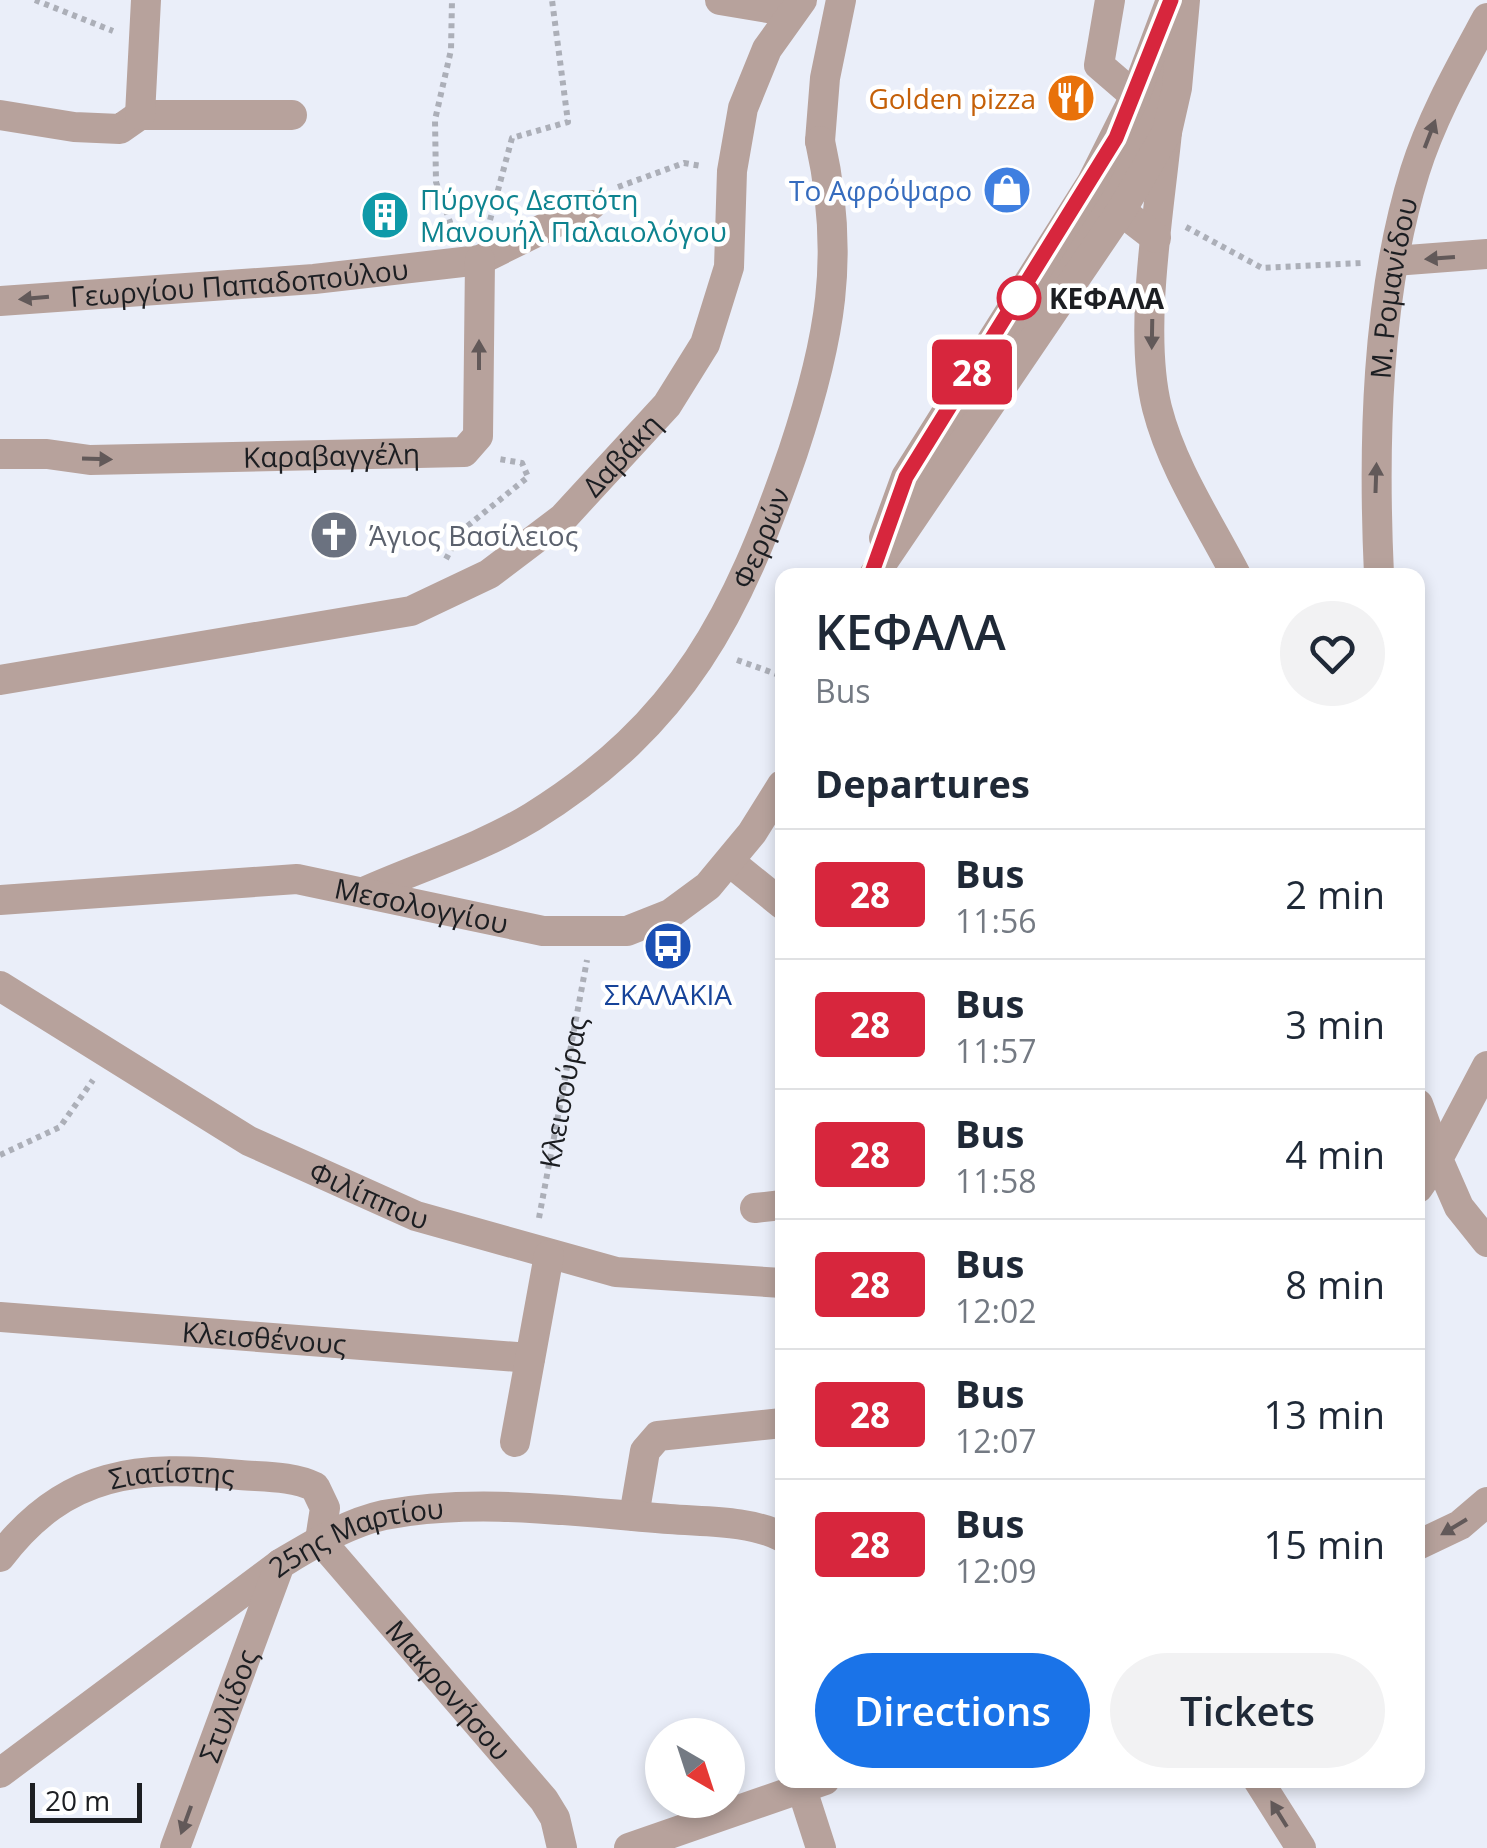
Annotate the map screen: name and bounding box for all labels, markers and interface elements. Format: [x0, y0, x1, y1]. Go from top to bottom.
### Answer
restaurant icon: Golden pizza [1045, 72, 1097, 124]
place label: Golden pizza [868, 79, 1036, 117]
one-way arrow [1422, 119, 1438, 149]
shop icon: Το Αφρόψαρο [981, 164, 1033, 216]
place label: Το Αφρόψαρο [789, 171, 972, 209]
place label: Πύργος Δεσπότη Μανουήλ Παλαιολόγου [420, 180, 727, 250]
building icon: Πύργος Δεσπότη Μανουήλ Παλαιολόγου [359, 189, 411, 241]
street label: Μ. Ρομανίδου [1361, 193, 1426, 380]
street label: Γεωργίου Παπαδοπούλου [69, 249, 410, 315]
one-way arrow [1424, 250, 1456, 266]
marker: ΚΕΦΑΛΑ [998, 277, 1040, 319]
place label: ΚΕΦΑΛΑ [1049, 279, 1165, 317]
one-way arrow [18, 290, 50, 306]
one-way arrow [1144, 318, 1160, 350]
one-way arrow [471, 338, 487, 370]
line badge: 28 [927, 340, 1017, 404]
text: 28 [952, 349, 992, 396]
street label: Δαβάκη [574, 405, 669, 504]
street label: Καραβαγγέλη [243, 434, 420, 476]
one-way arrow [82, 452, 113, 468]
one-way arrow [1369, 461, 1385, 493]
street label: Φερρών [722, 482, 798, 594]
church icon: Άγιος Βασίλειος [308, 509, 360, 561]
place label: Άγιος Βασίλειος [369, 516, 578, 554]
text: ΚΕΦΑΛΑ [815, 599, 1006, 664]
button: heart [1280, 601, 1385, 706]
text: Bus [815, 669, 871, 712]
text: Departures [815, 757, 1030, 809]
text: Bus [955, 847, 1024, 899]
street label: Μεσολογγίου [331, 868, 512, 942]
text: 2 min [1285, 868, 1385, 920]
text: 28 [850, 871, 890, 918]
text: 11:56 [955, 899, 1037, 942]
bus stop icon: ΣΚΑΛΑΚΙΑ [642, 920, 694, 972]
place label: ΣΚΑΛΑΚΙΑ [604, 975, 732, 1013]
text: Bus [955, 977, 1024, 1029]
text: 3 min [1285, 998, 1385, 1050]
text: 28 [850, 1001, 890, 1048]
street label: Κλεισούρας [530, 1013, 595, 1171]
text: 11:57 [955, 1029, 1037, 1072]
text: Bus [955, 1107, 1024, 1159]
text: 4 min [1285, 1128, 1385, 1180]
text: 28 [850, 1131, 890, 1178]
street label: Φιλίππου [304, 1152, 433, 1238]
text: 11:58 [955, 1159, 1037, 1202]
text: Bus [955, 1237, 1024, 1289]
text: 8 min [1285, 1258, 1385, 1310]
text: 28 [850, 1261, 890, 1308]
text: 12:02 [955, 1289, 1037, 1332]
street label: Κλεισθένους [181, 1312, 348, 1363]
text: Bus [955, 1367, 1024, 1419]
text: 13 min [1264, 1388, 1385, 1440]
text: 28 [850, 1391, 890, 1438]
text: 12:07 [955, 1419, 1037, 1462]
street label: Σιατίστης [105, 1452, 236, 1497]
street label: 25ης Μαρτίου [260, 1489, 445, 1585]
text: Bus [955, 1497, 1024, 1549]
text: 15 min [1264, 1518, 1385, 1570]
one-way arrow [1440, 1518, 1468, 1535]
text: 28 [850, 1521, 890, 1568]
text: 12:09 [955, 1549, 1037, 1592]
street label: Μακρονήσου [378, 1611, 520, 1768]
street label: Στυλίδος [189, 1644, 266, 1767]
button: Directions [815, 1653, 1090, 1768]
button: Tickets [1110, 1653, 1385, 1768]
north arrow [645, 1718, 745, 1818]
map controls [645, 1718, 745, 1818]
scale bar [30, 1778, 142, 1822]
text: 20 m [45, 1781, 110, 1819]
one-way arrow [1271, 1800, 1289, 1828]
one-way arrow [178, 1805, 193, 1835]

